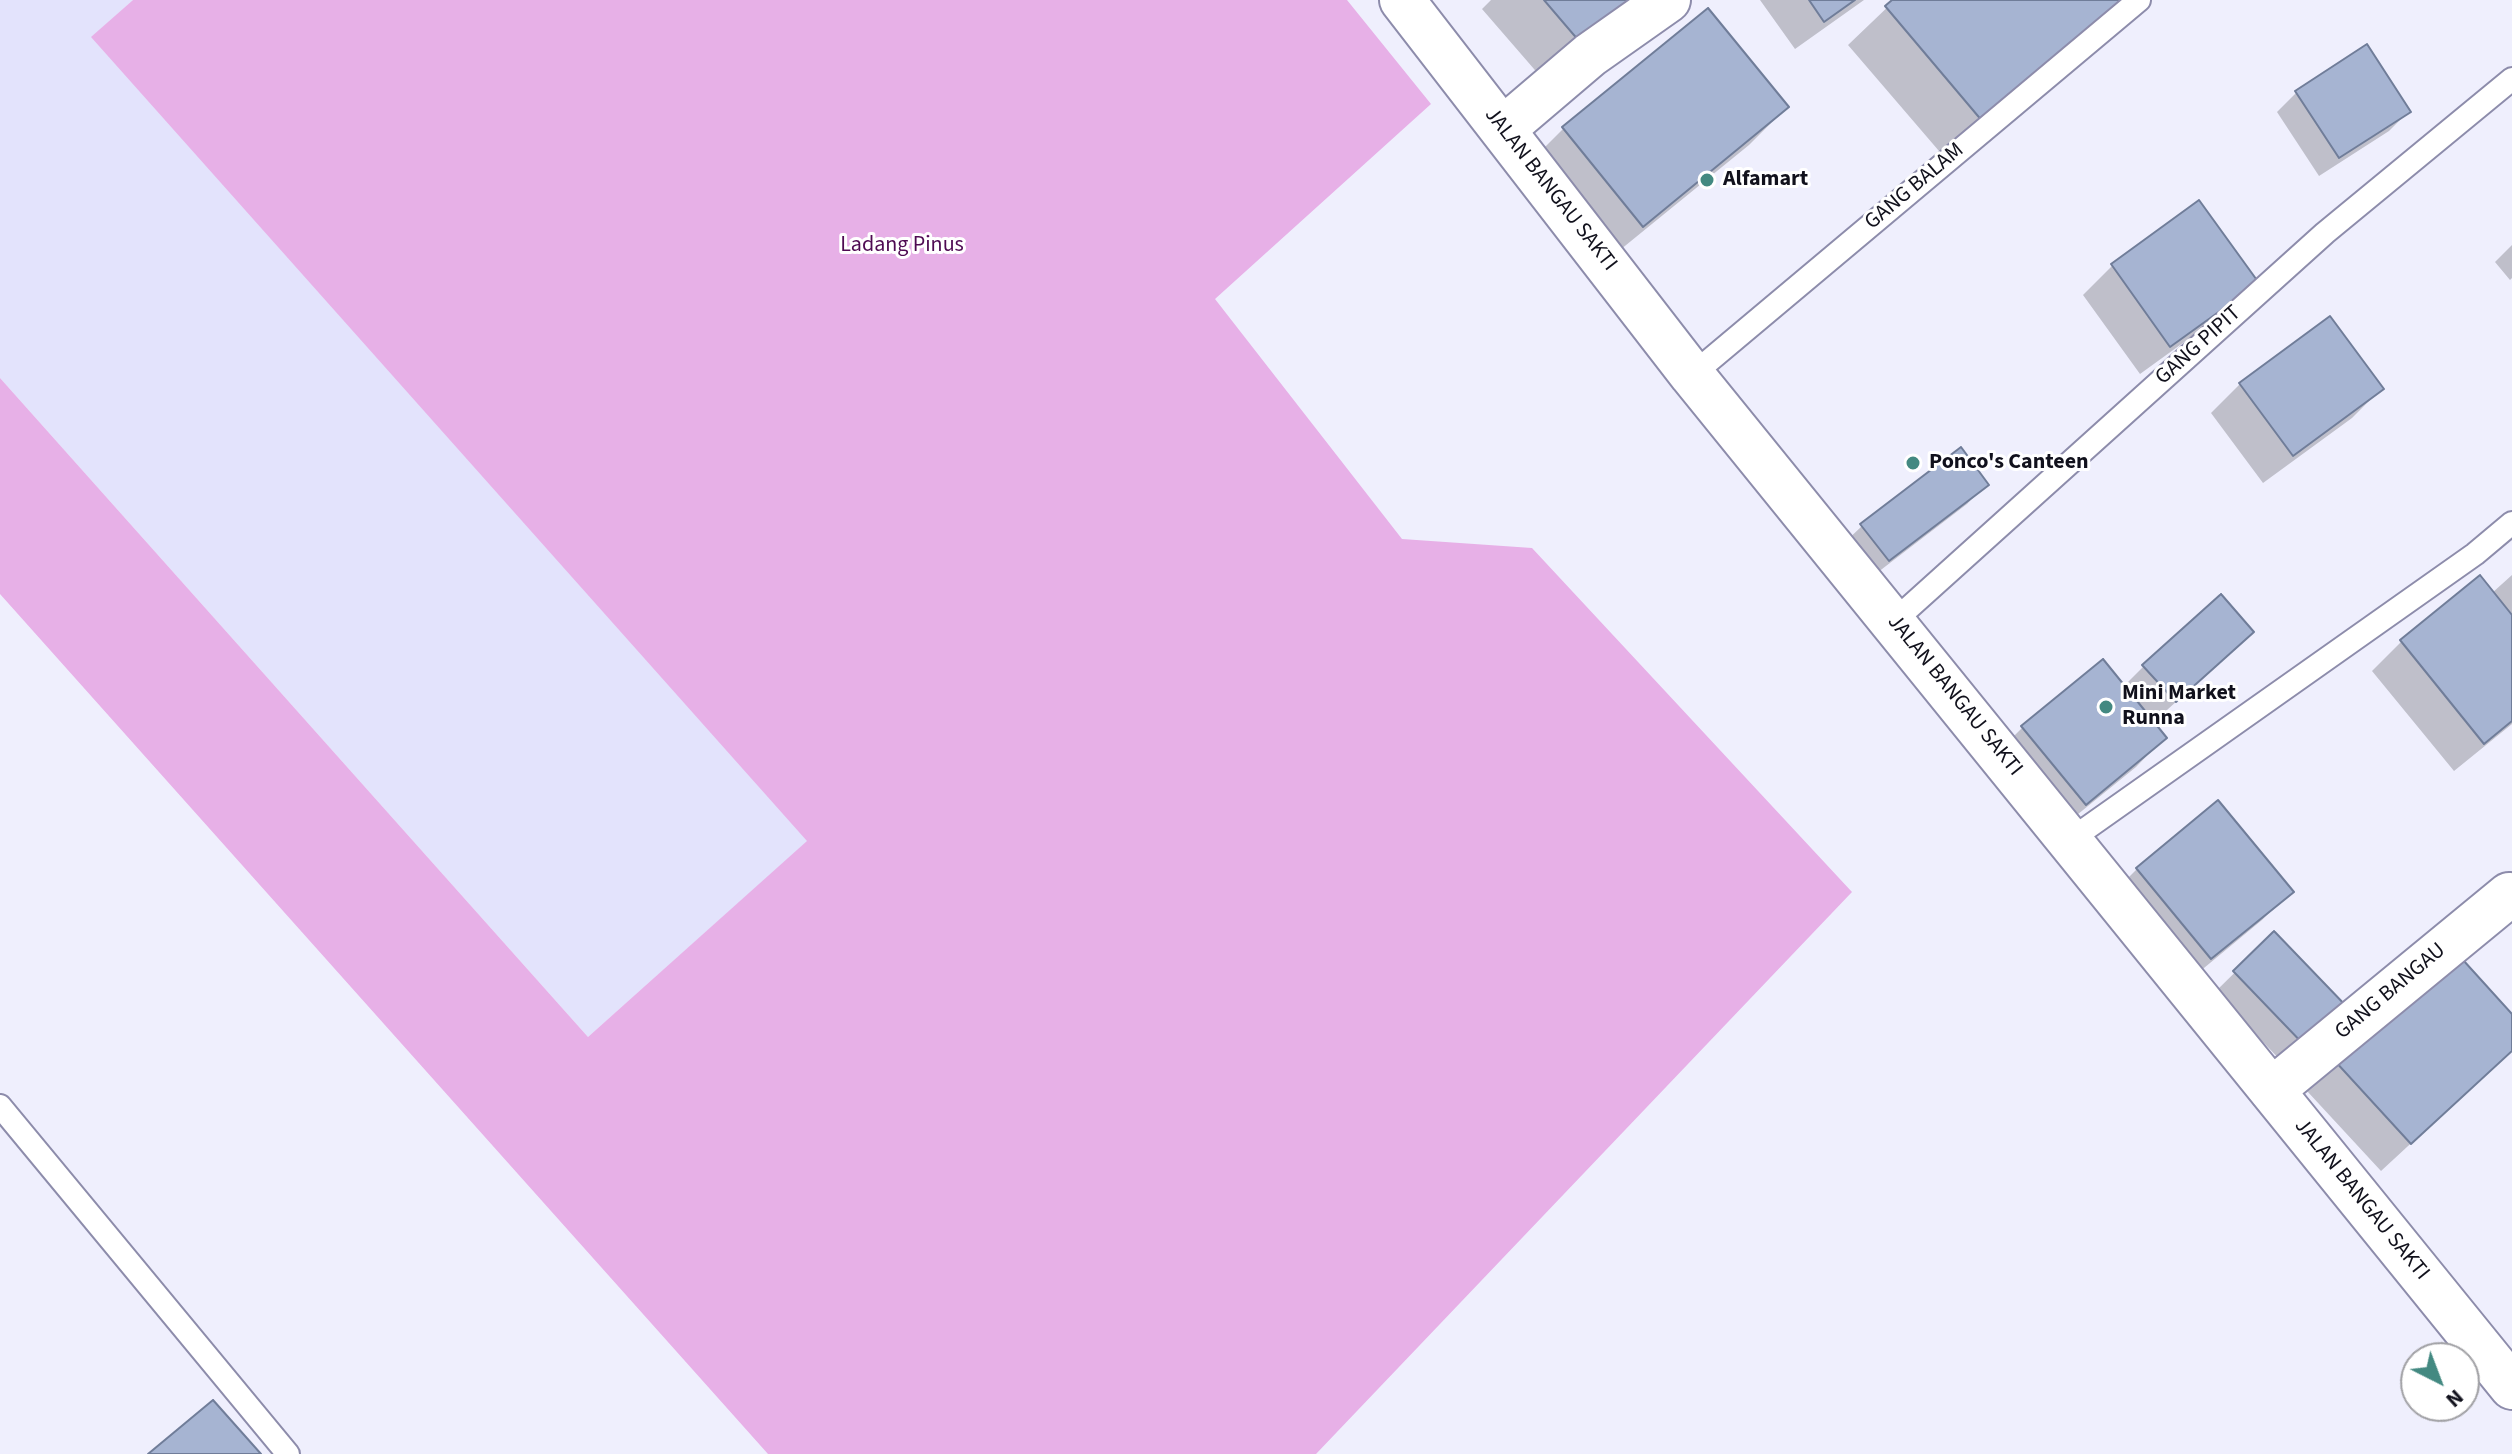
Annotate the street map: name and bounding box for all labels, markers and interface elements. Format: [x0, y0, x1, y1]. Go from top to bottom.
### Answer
street label: JALAN BANGAU SAKTI [1478, 103, 1622, 277]
street label: GANG BALAM [1860, 138, 1970, 236]
place label: Alfamart [1723, 167, 1808, 193]
marker: Alfamart [1698, 171, 1716, 189]
park label: Ladang Pinus [840, 233, 964, 259]
street label: GANG PIPIT [2151, 301, 2247, 391]
place label: Ponco's Canteen [1929, 450, 2089, 476]
marker: Ponco's Canteen [1904, 454, 1922, 472]
street label: JALAN BANGAU SAKTI [1881, 610, 2027, 782]
place label: Mini Market Runna [2122, 681, 2236, 732]
marker: Mini Market Runna [2097, 698, 2115, 716]
street label: GANG BANGAU [2330, 938, 2452, 1046]
street label: JALAN BANGAU SAKTI [2288, 1114, 2434, 1286]
north arrow [2400, 1342, 2480, 1422]
text: N [2439, 1382, 2471, 1415]

